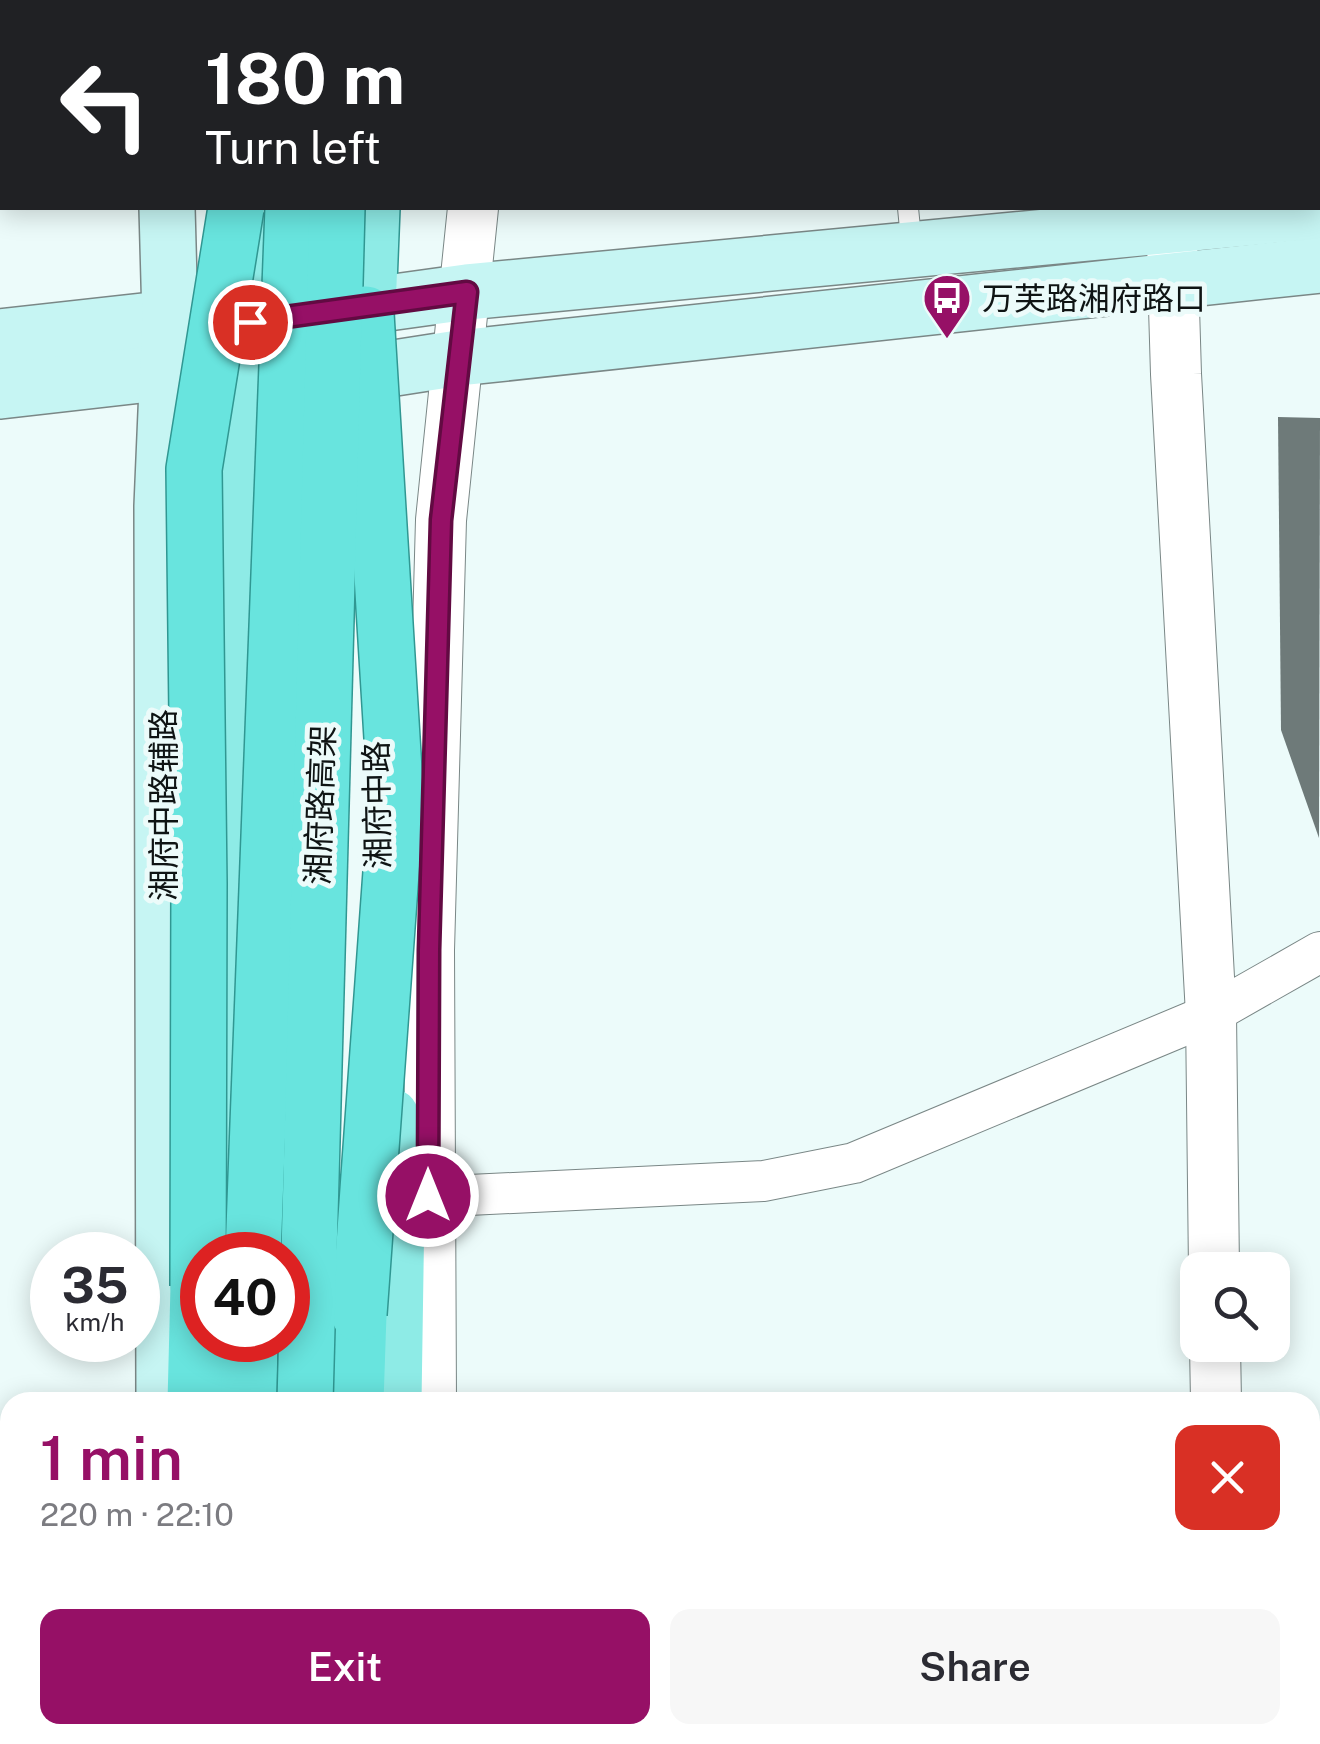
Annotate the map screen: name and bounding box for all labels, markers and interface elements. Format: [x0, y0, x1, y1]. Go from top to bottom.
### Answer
text: 180 m [205, 37, 405, 120]
icon: left [40, 40, 170, 170]
text: Turn left [205, 121, 381, 174]
bus stop icon: 万芙路湘府路口 [921, 272, 973, 340]
pin [208, 280, 293, 365]
place label: 万芙路湘府路口 [982, 280, 1206, 317]
icon: arrive [223, 295, 278, 350]
street label: 湘府中路辅路 [145, 709, 182, 901]
street label: 湘府路高架 [299, 724, 341, 886]
street label: 湘府中路 [357, 741, 397, 869]
position arrow [376, 1144, 480, 1248]
speed limit sign: 40 [180, 1232, 310, 1362]
map controls [1180, 1252, 1290, 1362]
button: search [1180, 1252, 1290, 1362]
text: 35 [61, 1255, 129, 1314]
text: km/h [66, 1307, 124, 1337]
text: 1 min [40, 1423, 183, 1494]
button: close [1175, 1425, 1280, 1530]
text: 220 m · 22:10 [40, 1496, 234, 1533]
button: Exit [40, 1609, 650, 1724]
button: Share [670, 1609, 1280, 1724]

